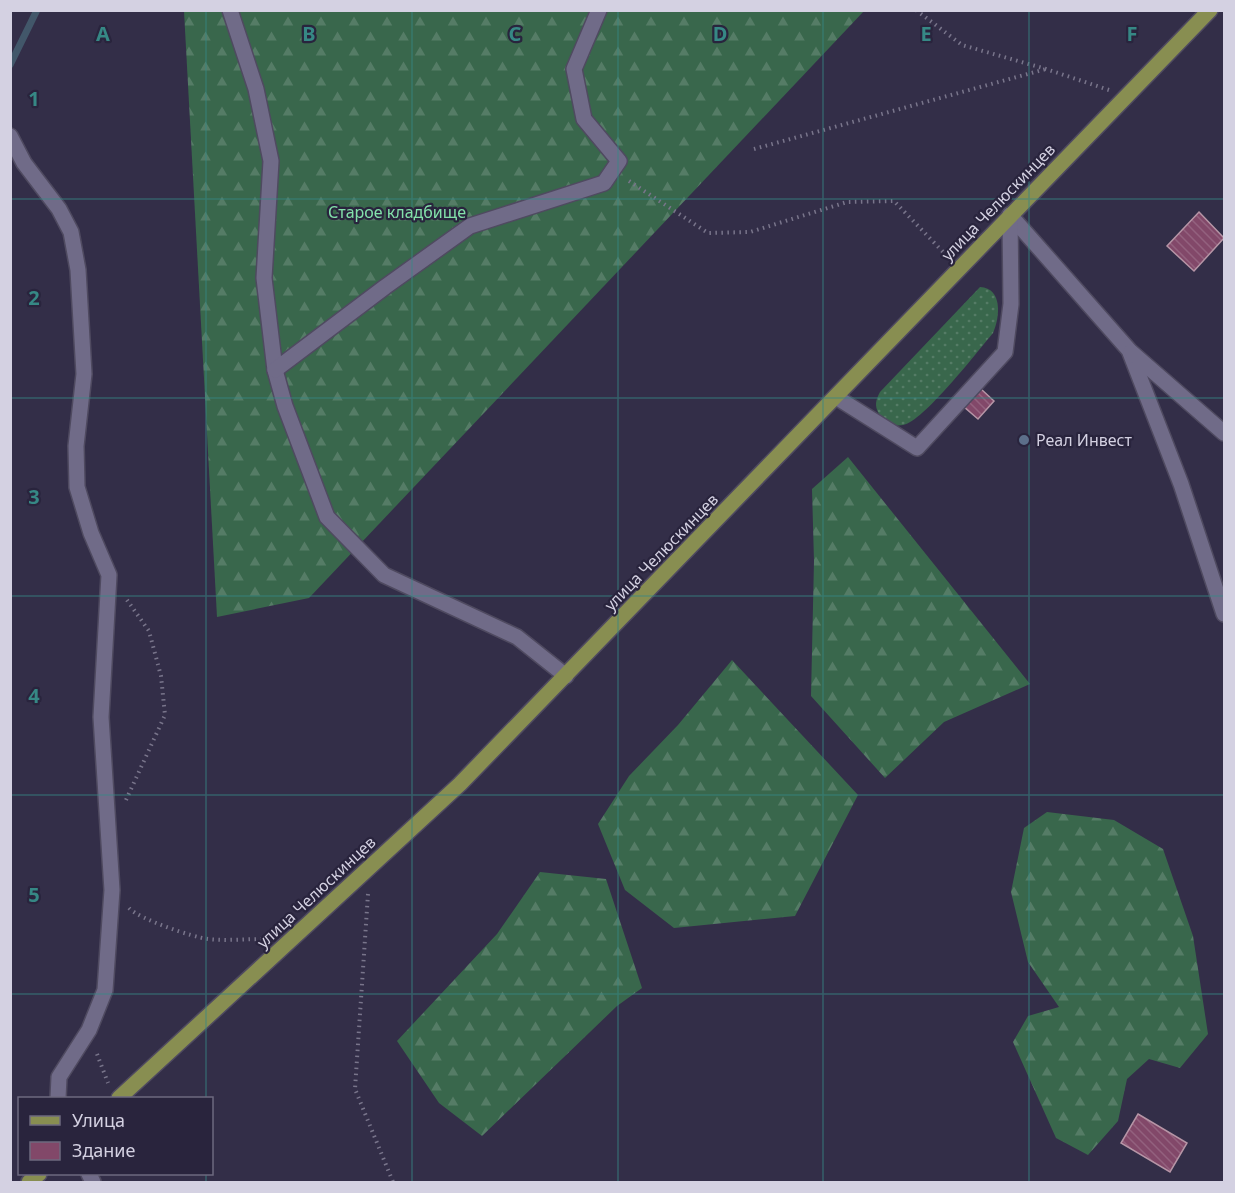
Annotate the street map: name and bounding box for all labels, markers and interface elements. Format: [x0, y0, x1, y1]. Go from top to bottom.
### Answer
text: A [96, 20, 110, 47]
text: B [302, 20, 316, 47]
text: C [509, 20, 522, 47]
text: D [713, 20, 727, 47]
text: E [920, 20, 932, 47]
text: F [1127, 20, 1137, 47]
text: 1 [28, 85, 40, 112]
street label: улица Челюскинцев [936, 139, 1060, 265]
park label: Старое кладбище [328, 201, 466, 223]
text: 2 [28, 284, 40, 311]
place label: Реал Инвест [1036, 429, 1132, 451]
marker: Реал Инвест [1017, 433, 1031, 447]
text: 3 [28, 483, 40, 510]
street label: улица Челюскинцев [599, 489, 723, 615]
text: 4 [28, 682, 40, 709]
street label: улица Челюскинцев [252, 831, 380, 953]
text: 5 [28, 881, 40, 908]
legend [18, 1097, 213, 1175]
text: Улица [72, 1108, 125, 1132]
text: Здание [72, 1138, 136, 1162]

